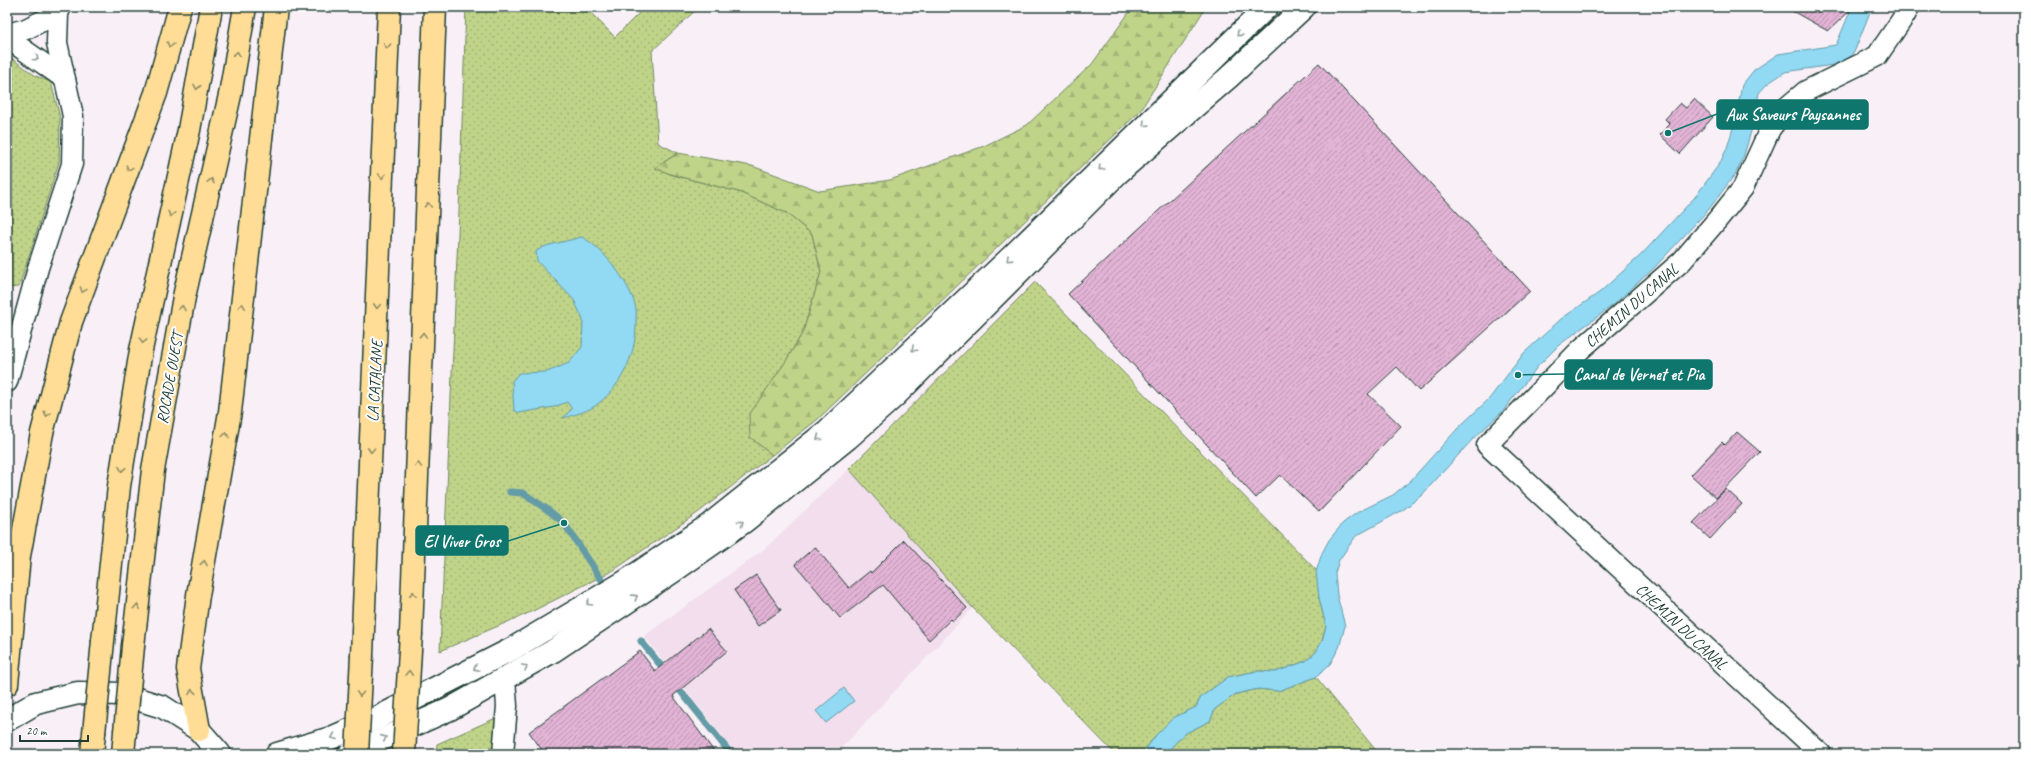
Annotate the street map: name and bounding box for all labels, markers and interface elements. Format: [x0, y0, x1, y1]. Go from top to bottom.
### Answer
one-way arrow [1236, 29, 1244, 37]
one-way arrow [166, 41, 175, 48]
one-way arrow [383, 43, 392, 49]
one-way arrow [232, 51, 241, 57]
one-way arrow [32, 53, 39, 60]
one-way arrow [193, 84, 201, 90]
callout: Aux Saveurs Paysannes [1717, 100, 1868, 129]
text: Aux Saveurs Paysannes [1726, 104, 1862, 125]
one-way arrow [1142, 120, 1150, 127]
one-way arrow [1098, 163, 1106, 171]
one-way arrow [125, 164, 133, 171]
one-way arrow [378, 173, 387, 179]
one-way arrow [206, 178, 214, 184]
one-way arrow [424, 202, 433, 208]
one-way arrow [167, 211, 175, 217]
one-way arrow [1006, 255, 1014, 262]
street label: CHEMIN DU CANAL [1581, 260, 1683, 352]
one-way arrow [80, 286, 88, 293]
one-way arrow [237, 303, 246, 309]
one-way arrow [373, 303, 381, 309]
one-way arrow [177, 305, 186, 311]
street label: ROCADE OUEST [152, 327, 188, 425]
one-way arrow [419, 332, 427, 338]
one-way arrow [139, 338, 147, 344]
street label: LA CATALANE [363, 338, 387, 422]
one-way arrow [911, 344, 919, 352]
callout: Canal de Vernet et Pia [1565, 360, 1712, 389]
text: Canal de Vernet et Pia [1574, 364, 1706, 385]
one-way arrow [44, 411, 52, 418]
one-way arrow [221, 432, 229, 438]
one-way arrow [817, 433, 824, 440]
one-way arrow [366, 447, 375, 453]
one-way arrow [414, 462, 422, 468]
one-way arrow [118, 466, 127, 472]
one-way arrow [737, 521, 744, 528]
callout: El Viver Gros [416, 526, 508, 555]
text: El Viver Gros [424, 531, 502, 552]
one-way arrow [199, 560, 207, 567]
street label: CHEMIN DU CANAL [1632, 579, 1731, 674]
one-way arrow [408, 591, 417, 597]
one-way arrow [631, 594, 638, 602]
one-way arrow [586, 599, 593, 606]
one-way arrow [133, 604, 142, 610]
one-way arrow [473, 663, 481, 670]
one-way arrow [521, 665, 528, 672]
one-way arrow [404, 670, 413, 676]
one-way arrow [188, 689, 197, 695]
one-way arrow [355, 691, 364, 697]
scale bar [20, 717, 88, 743]
text: 20 m [26, 723, 48, 739]
one-way arrow [331, 732, 338, 740]
one-way arrow [380, 735, 388, 743]

